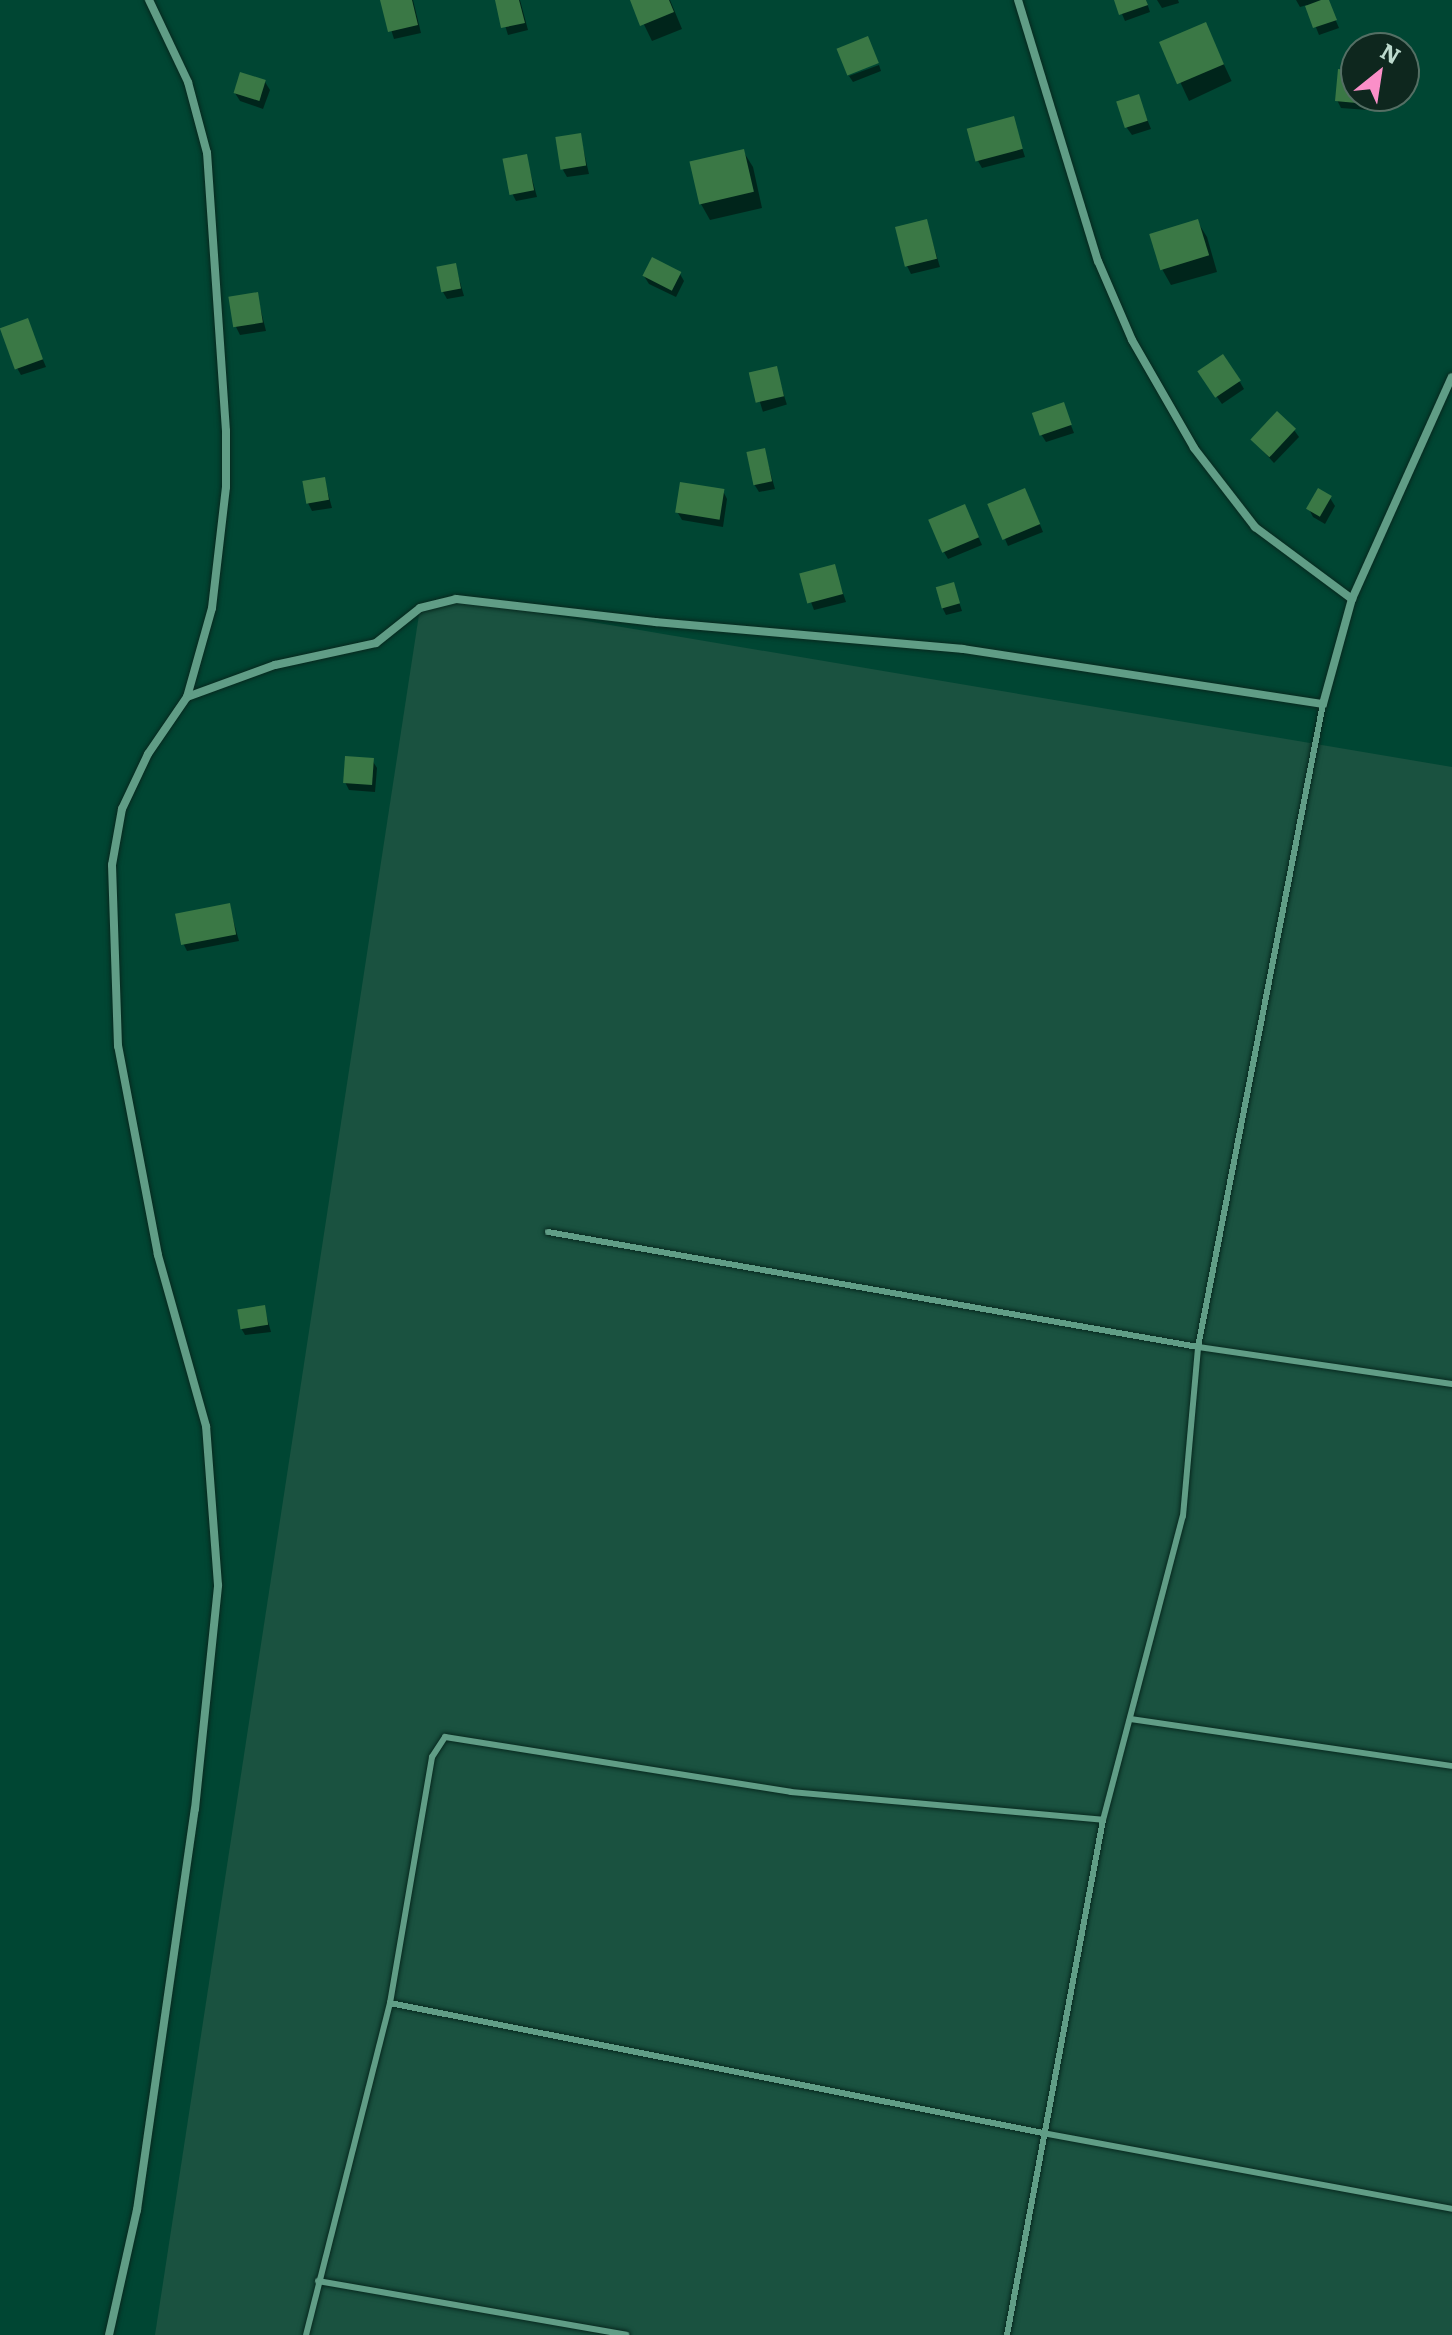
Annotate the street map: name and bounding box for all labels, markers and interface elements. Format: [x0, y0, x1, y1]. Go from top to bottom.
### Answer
north arrow [1340, 32, 1420, 112]
text: N [1375, 34, 1407, 71]

